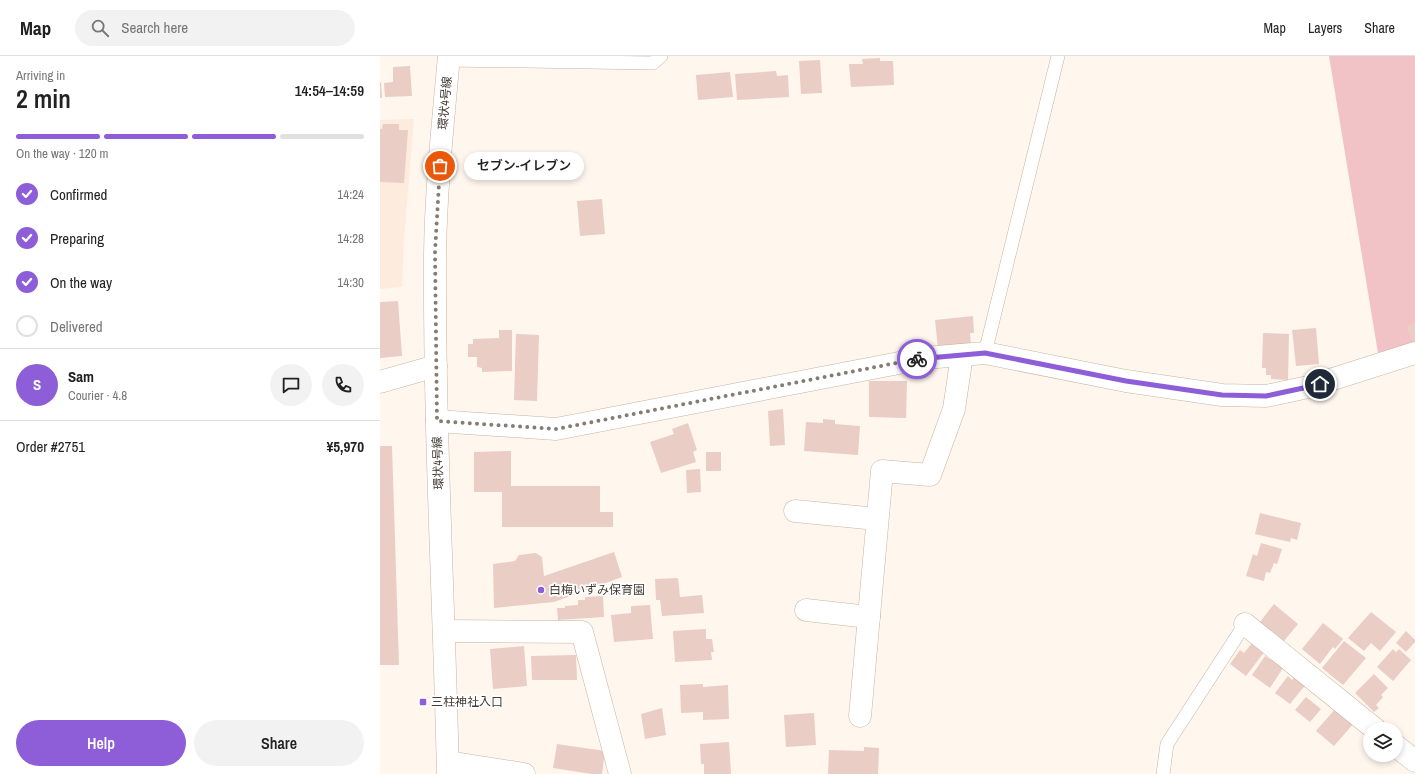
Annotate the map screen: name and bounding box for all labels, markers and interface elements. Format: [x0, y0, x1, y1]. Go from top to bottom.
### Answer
search box [75, 10, 355, 46]
text: Map [20, 15, 51, 41]
icon: search [89, 17, 111, 39]
text: Search here [121, 17, 188, 38]
text: Map [1264, 19, 1286, 37]
text: Layers [1308, 19, 1342, 37]
text: Share [1364, 19, 1395, 37]
text: Arriving in [16, 67, 65, 84]
street label: 環状4号線 [435, 76, 455, 130]
text: 14:54–14:59 [295, 80, 364, 101]
text: 2 min [16, 81, 71, 116]
text: On the way · 120 m [16, 145, 108, 162]
pin [423, 149, 457, 183]
callout: セブン-イレブン [464, 152, 584, 180]
icon: bag [429, 155, 451, 177]
text: セブン-イレブン [477, 157, 571, 174]
icon: check [16, 183, 38, 205]
text: Confirmed [50, 184, 107, 205]
text: 14:24 [337, 186, 364, 203]
icon: check [16, 227, 38, 249]
text: Preparing [50, 228, 104, 249]
text: 14:28 [337, 230, 364, 247]
icon: check [16, 271, 38, 293]
text: On the way [50, 272, 112, 293]
text: 14:30 [337, 274, 364, 291]
text: Delivered [50, 316, 103, 337]
courier [897, 339, 937, 379]
icon: bike [906, 348, 928, 370]
button: chat [270, 364, 312, 406]
button: phone [322, 364, 364, 406]
text: Sam [68, 366, 94, 387]
pin [1303, 367, 1337, 401]
icon: home [1309, 373, 1331, 395]
text: S [33, 374, 41, 395]
text: Courier · 4.8 [68, 387, 127, 404]
text: Order #2751 [16, 436, 85, 457]
text: ¥5,970 [326, 436, 364, 457]
street label: 環状4号線 [429, 436, 447, 490]
place label: 白梅いずみ保育園 [549, 582, 645, 598]
marker: 白梅いずみ保育園 [536, 585, 546, 595]
place label: 三柱神社入口 [431, 694, 503, 710]
marker: 三柱神社入口 [418, 697, 428, 707]
button: Help [16, 720, 186, 766]
button: Share [194, 720, 364, 766]
map controls [1363, 722, 1403, 762]
button: layers [1363, 722, 1403, 762]

